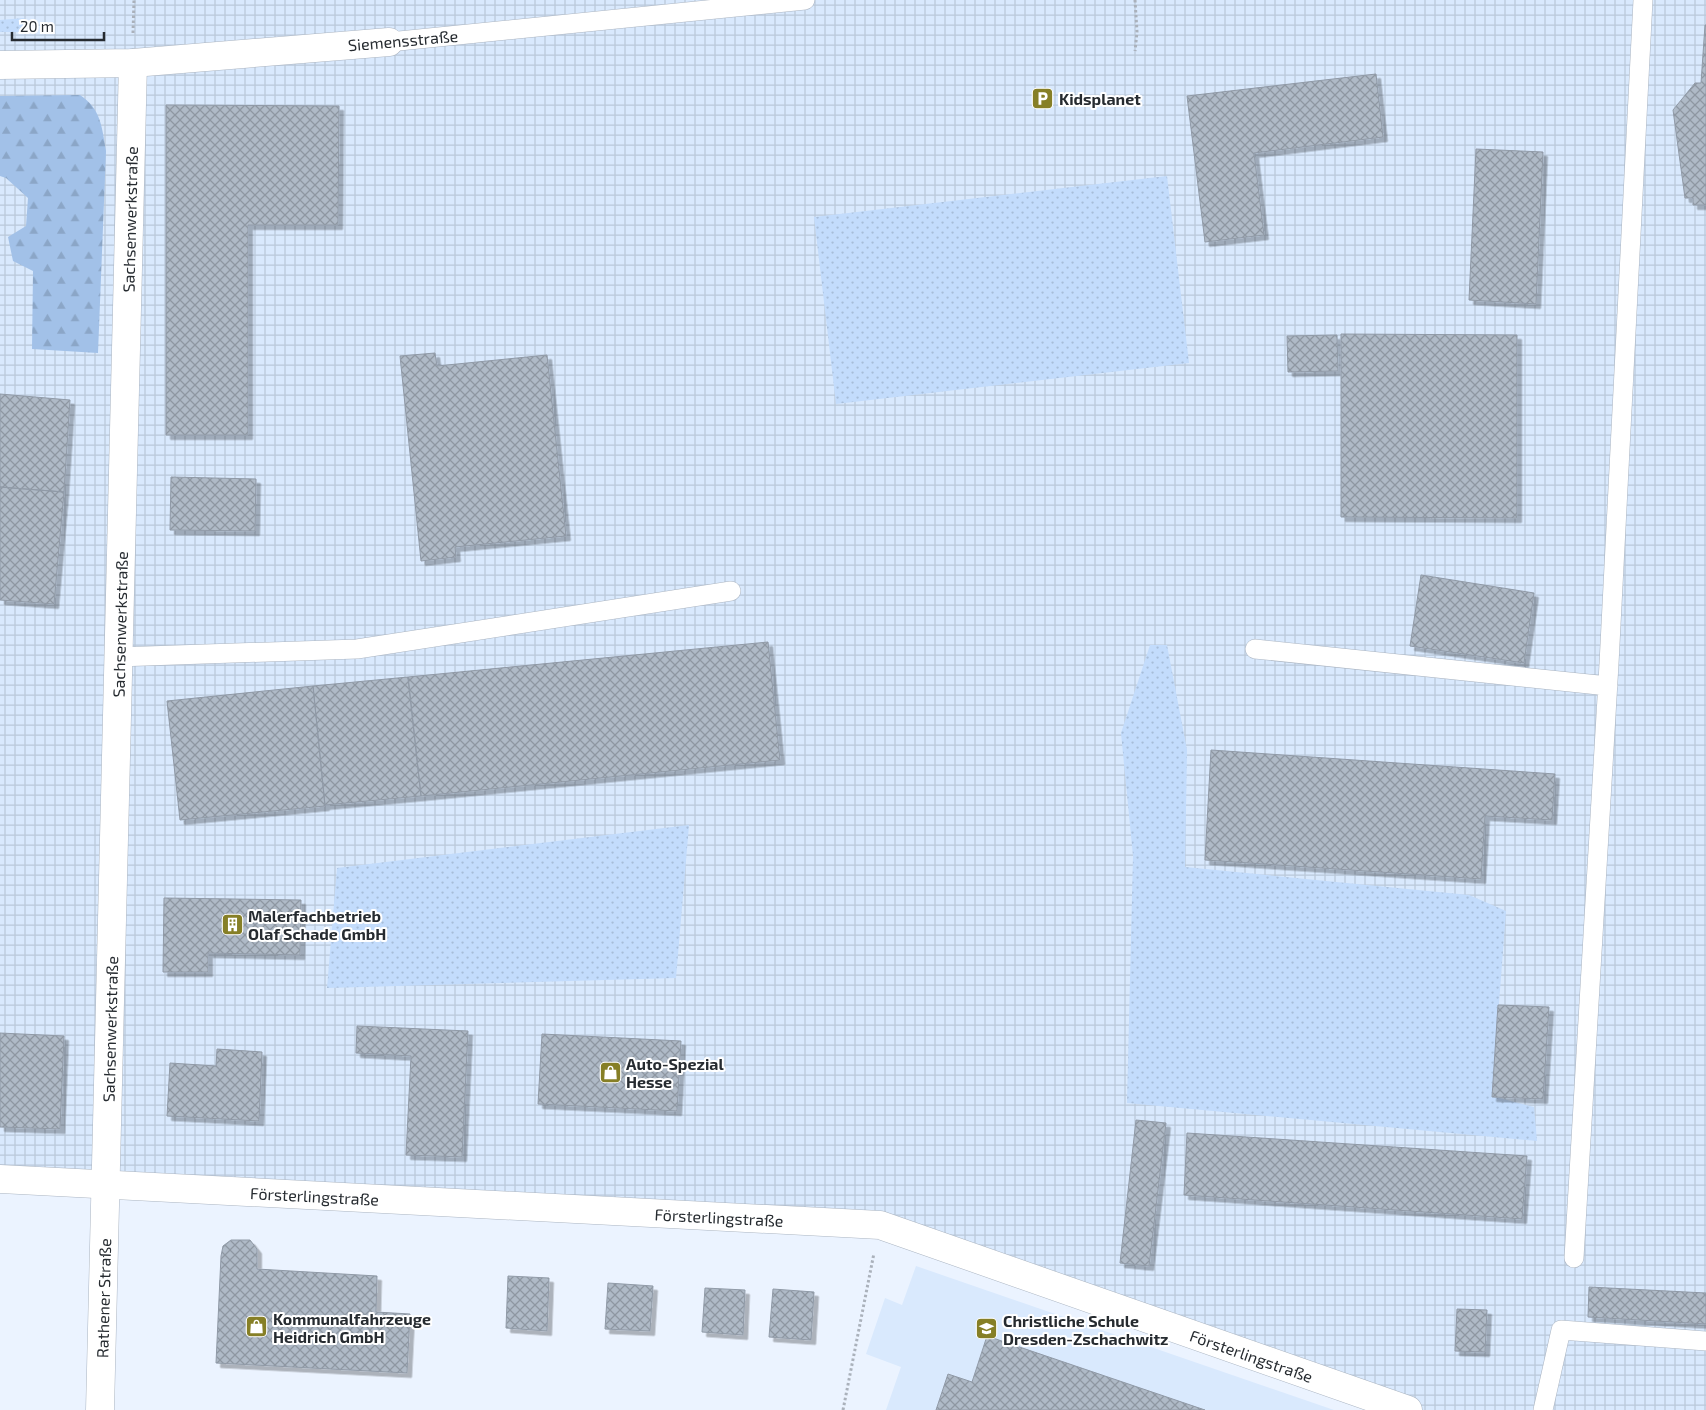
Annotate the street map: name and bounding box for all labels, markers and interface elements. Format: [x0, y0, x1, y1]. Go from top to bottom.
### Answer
scale bar [12, 10, 105, 42]
text: 20 m [20, 17, 54, 35]
street label: Siemensstraße [347, 26, 459, 54]
parking icon: Kidsplanet [1031, 86, 1055, 110]
place label: Kidsplanet [1059, 89, 1141, 108]
street label: Sachsenwerkstraße [118, 146, 140, 293]
street label: Sachsenwerkstraße [108, 551, 131, 698]
place label: Malerfachbetrieb Olaf Schade GmbH [248, 906, 386, 943]
building icon: Malerfachbetrieb Olaf Schade GmbH [220, 912, 244, 936]
street label: Sachsenwerkstraße [98, 956, 121, 1102]
place label: Auto-Spezial Hesse [626, 1054, 724, 1091]
shop icon: Auto-Spezial Hesse [598, 1060, 622, 1084]
street label: Försterlingstraße [250, 1183, 379, 1208]
street label: Försterlingstraße [654, 1204, 784, 1229]
street label: Rathener Straße [92, 1238, 114, 1358]
place label: Kommunalfahrzeuge Heidrich GmbH [273, 1309, 431, 1346]
place label: Christliche Schule Dresden-Zschachwitz [1003, 1311, 1168, 1348]
shop icon: Kommunalfahrzeuge Heidrich GmbH [245, 1315, 269, 1339]
school or university icon: Christliche Schule Dresden-Zschachwitz [975, 1317, 999, 1341]
street label: Försterlingstraße [1188, 1325, 1316, 1386]

